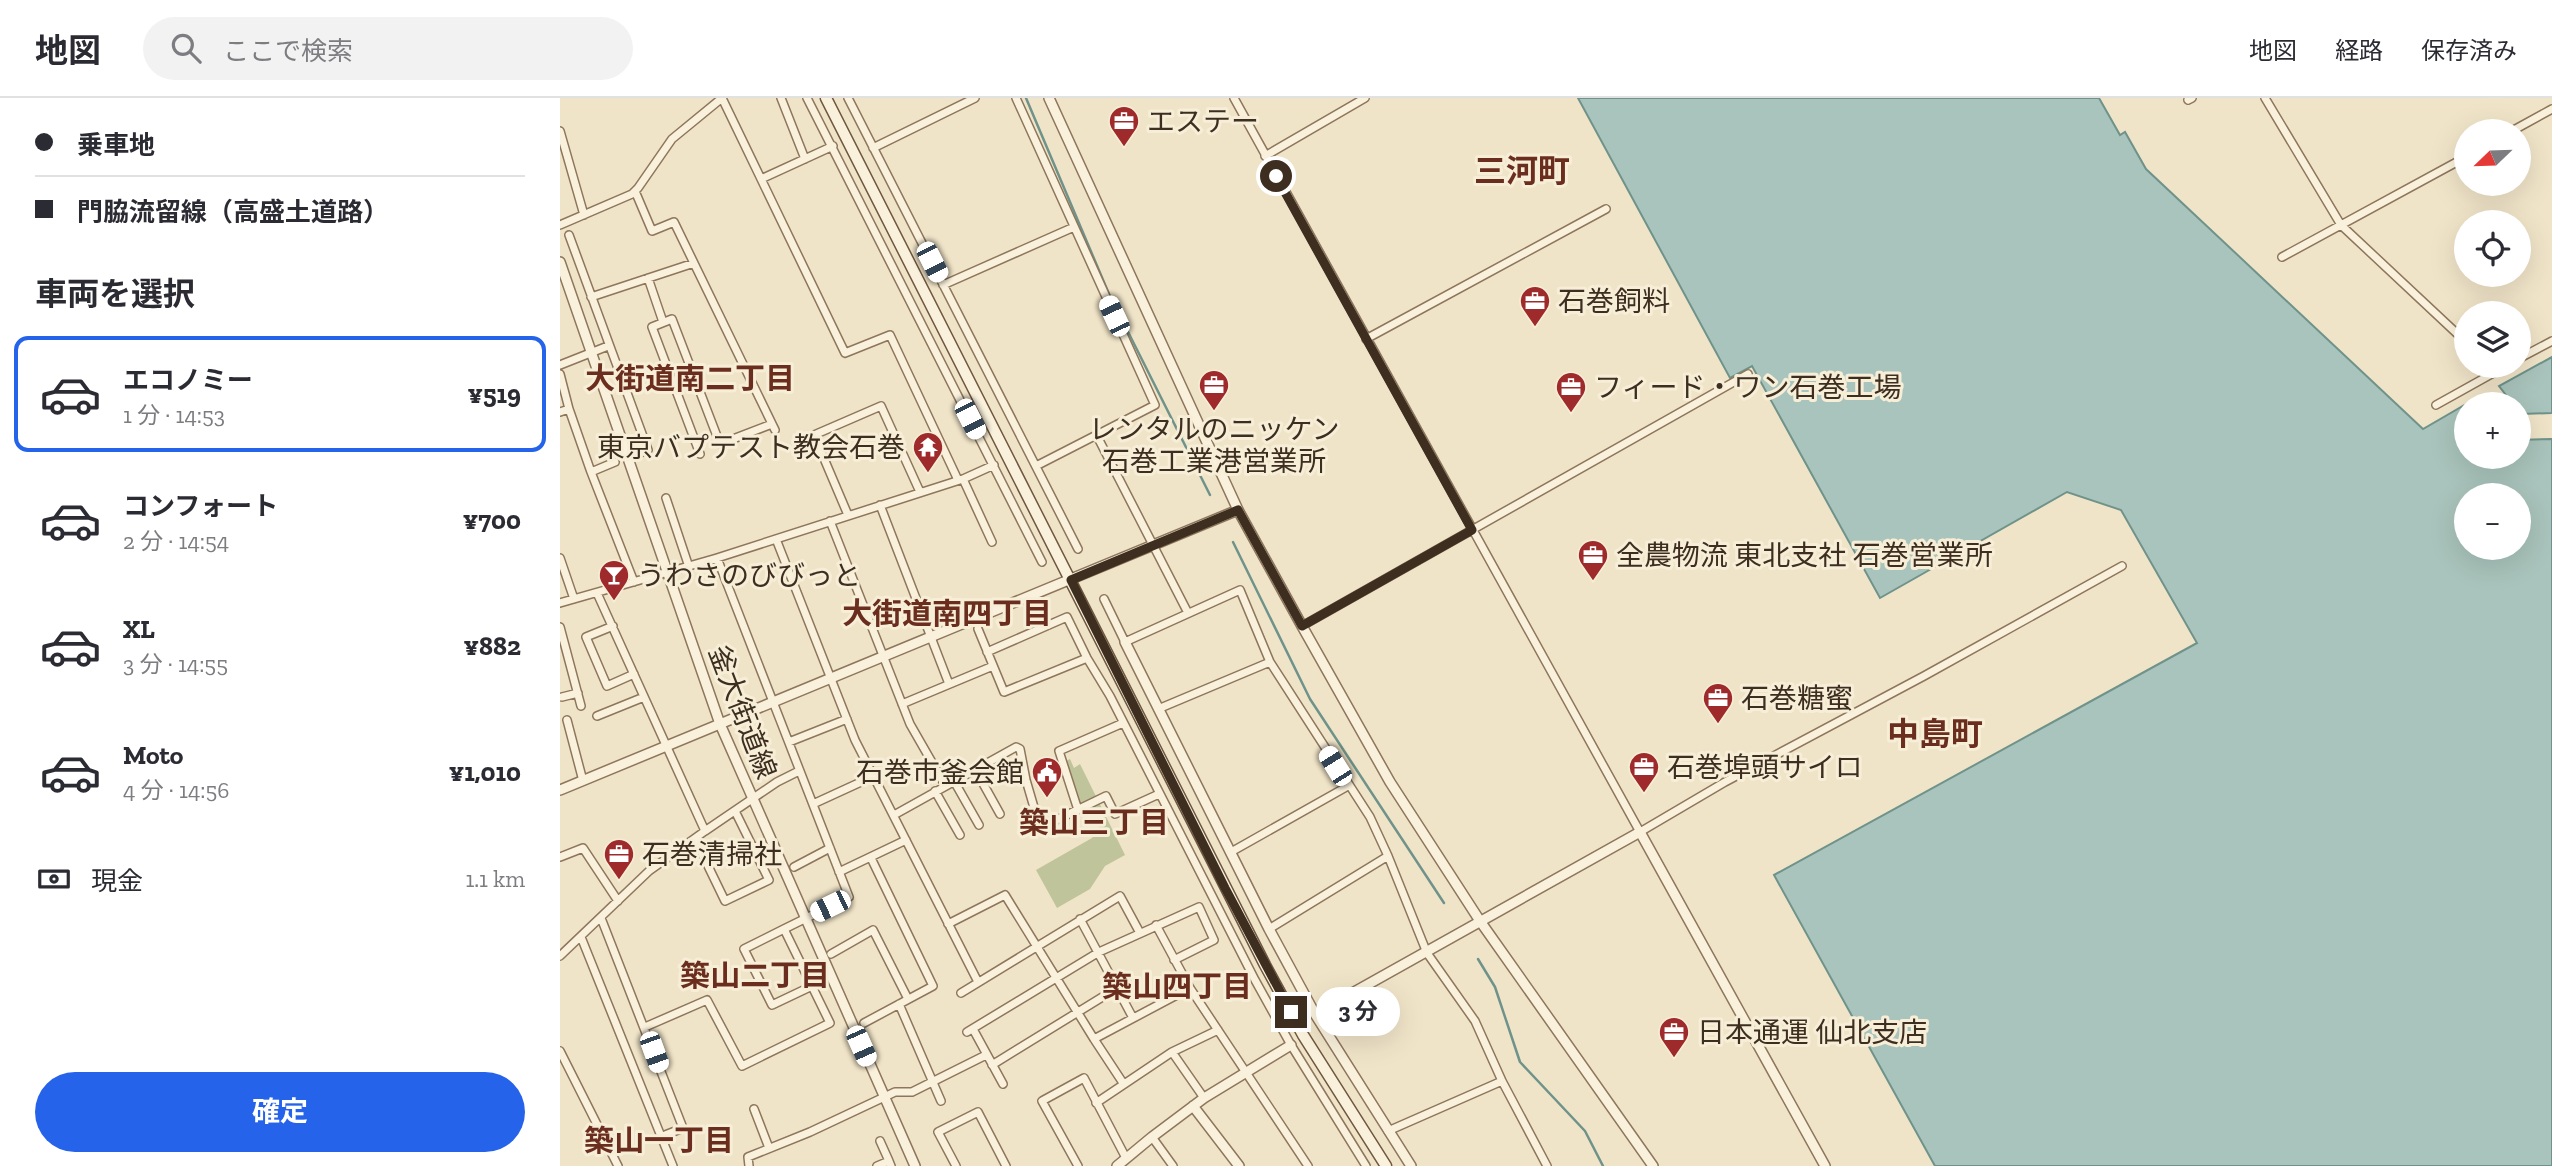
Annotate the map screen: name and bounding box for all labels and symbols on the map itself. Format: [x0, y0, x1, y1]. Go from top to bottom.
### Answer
office icon: エステー [1107, 104, 1141, 148]
place label: エステー [1147, 105, 1259, 138]
north arrow [2454, 119, 2530, 196]
district label: 三河町 [1474, 152, 1570, 190]
route start [1260, 160, 1292, 192]
car [914, 239, 951, 285]
office icon: 石巻飼料 [1518, 284, 1552, 328]
place label: 石巻飼料 [1558, 285, 1670, 318]
car [1096, 293, 1133, 339]
district label: 大街道南二丁目 [585, 361, 795, 397]
office icon: レンタルのニッケン 石巻工業港営業所 [1197, 368, 1231, 412]
office icon: フィード・ワン石巻工場 [1554, 370, 1588, 414]
place label: フィード・ワン石巻工場 [1594, 371, 1901, 404]
car [952, 396, 989, 442]
place label: レンタルのニッケン 石巻工業港営業所 [1088, 413, 1340, 478]
temple icon: 東京バプテスト教会石巻 [911, 430, 945, 474]
place label: 東京バプテスト教会石巻 [597, 431, 905, 464]
office icon: 全農物流 東北支社 石巻営業所 [1576, 538, 1610, 582]
place label: 全農物流 東北支社 石巻営業所 [1616, 539, 1993, 572]
bar icon: うわさのびびっと [597, 558, 631, 602]
place label: うわさのびびっと [637, 559, 861, 592]
district label: 大街道南四丁目 [842, 596, 1052, 632]
street label: 釜大街道線 [702, 641, 783, 783]
office icon: 石巻糖蜜 [1701, 681, 1735, 725]
place label: 石巻糖蜜 [1741, 682, 1853, 715]
district label: 中島町 [1887, 715, 1983, 753]
car [1315, 743, 1356, 789]
office icon: 石巻埠頭サイロ [1627, 750, 1661, 794]
place label: 石巻埠頭サイロ [1667, 751, 1863, 784]
public building icon: 石巻市釜会館 [1030, 755, 1064, 799]
place label: 石巻市釜会館 [856, 756, 1024, 789]
district label: 築山三丁目 [1019, 805, 1169, 841]
office icon: 石巻清掃社 [602, 837, 636, 881]
place label: 石巻清掃社 [642, 838, 782, 871]
car [807, 887, 854, 925]
district label: 築山二丁目 [680, 958, 830, 994]
district label: 築山四丁目 [1102, 969, 1252, 1005]
callout: 3 分 [1316, 988, 1400, 1037]
route end [1275, 996, 1307, 1028]
office icon: 日本通運 仙北支店 [1657, 1015, 1691, 1059]
place label: 日本通運 仙北支店 [1697, 1016, 1927, 1049]
car [843, 1023, 880, 1069]
car [637, 1029, 672, 1075]
district label: 築山一丁目 [584, 1123, 734, 1159]

